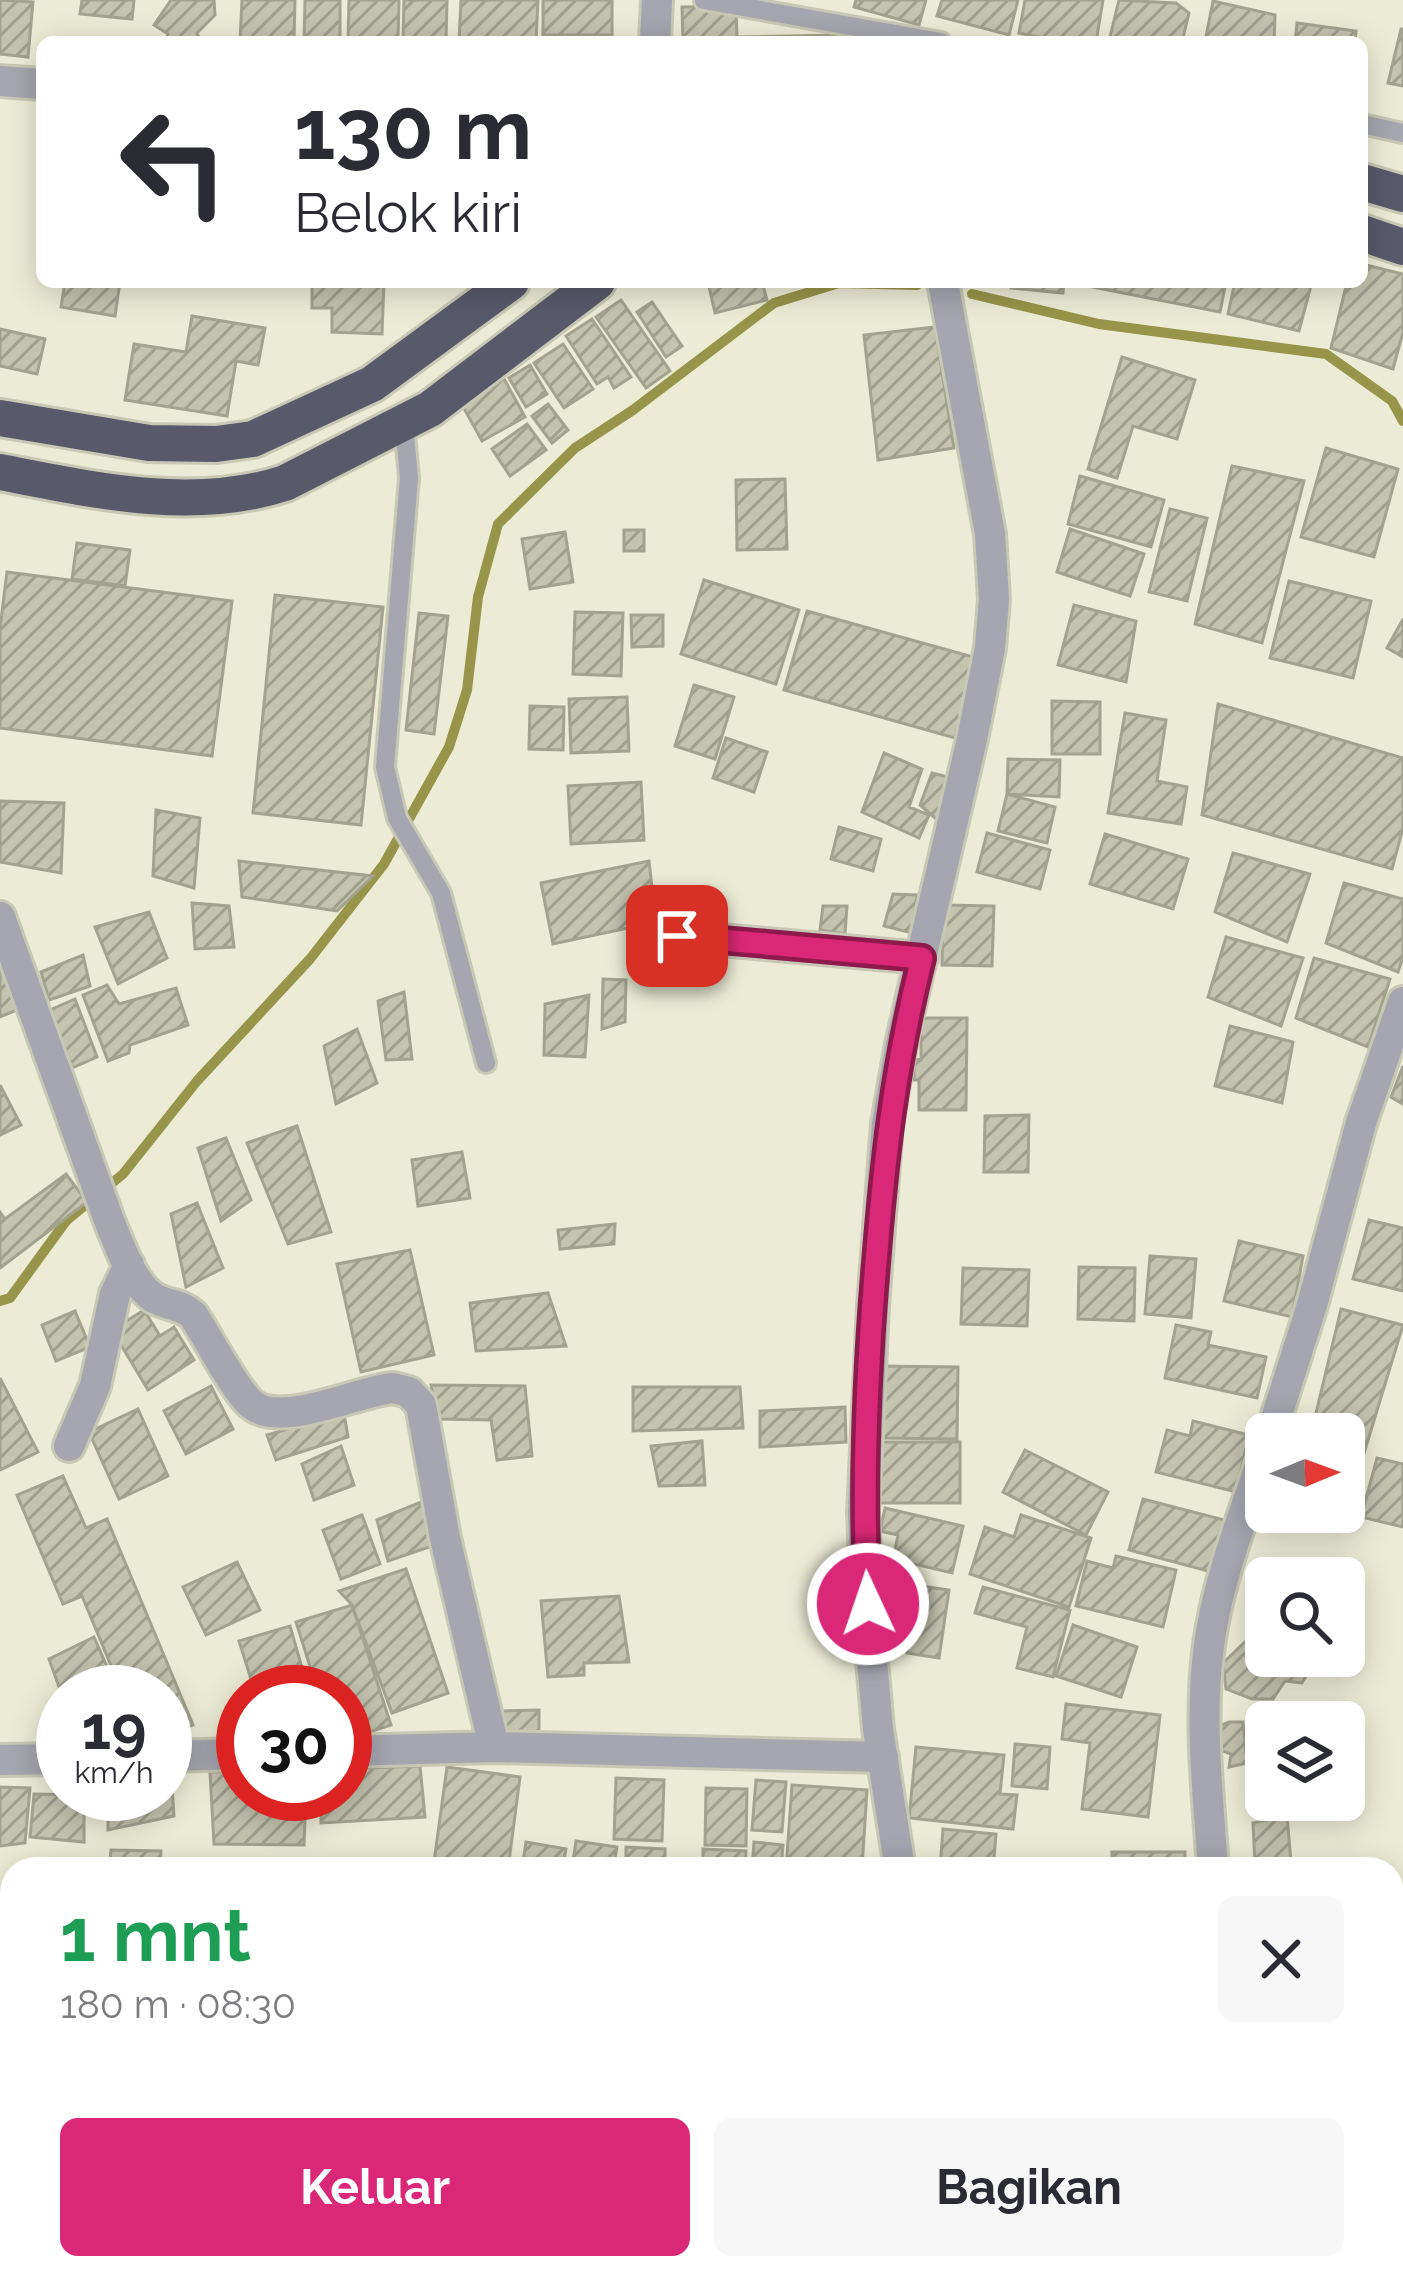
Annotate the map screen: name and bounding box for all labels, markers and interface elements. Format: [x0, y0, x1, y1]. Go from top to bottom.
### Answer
text: 130 m [294, 80, 532, 179]
icon: left [96, 84, 252, 240]
text: Belok kiri [294, 181, 522, 245]
pin [626, 885, 728, 987]
icon: arrive [644, 903, 710, 969]
north arrow [1245, 1413, 1365, 1533]
map controls [1245, 1413, 1365, 1821]
position arrow [805, 1541, 931, 1667]
button: search [1245, 1557, 1365, 1677]
speed limit sign: 30 [216, 1665, 372, 1821]
text: 19 [82, 1693, 146, 1763]
button: layers [1245, 1701, 1365, 1821]
text: km/h [74, 1755, 154, 1790]
text: 1 mnt [60, 1893, 251, 1978]
button: close [1218, 1896, 1344, 2022]
text: 180 m · 08:30 [60, 1981, 296, 2027]
button: Keluar [60, 2118, 690, 2256]
button: Bagikan [714, 2118, 1344, 2256]

